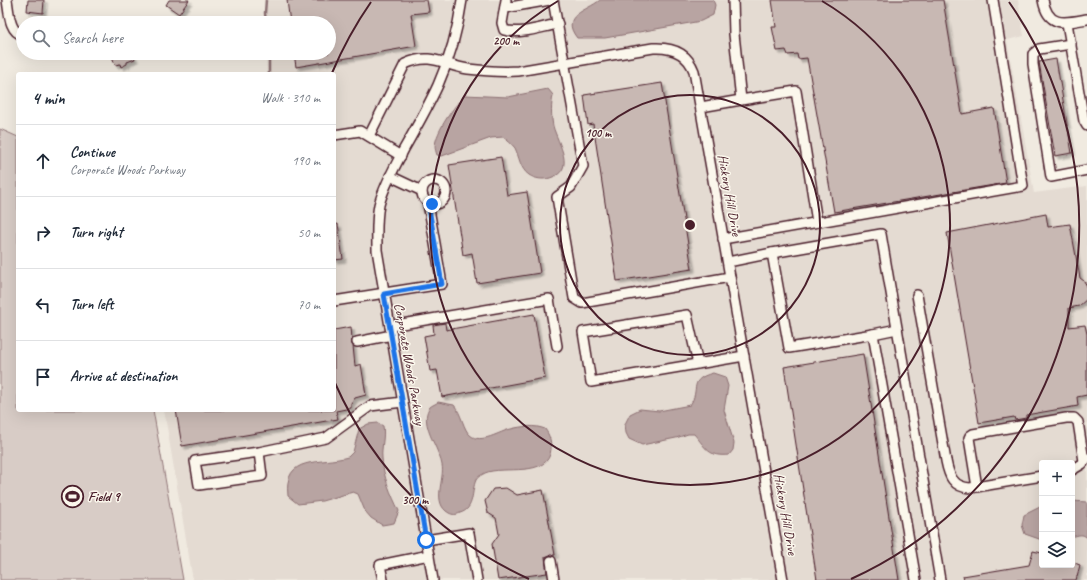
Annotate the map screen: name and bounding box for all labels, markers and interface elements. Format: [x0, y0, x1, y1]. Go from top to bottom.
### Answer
search box [16, 16, 336, 60]
icon: search [30, 27, 52, 49]
text: Search here [62, 29, 123, 48]
text: 200 m [493, 33, 520, 49]
text: 4 min [32, 88, 65, 109]
text: Walk · 310 m [261, 90, 320, 106]
text: 100 m [585, 125, 612, 141]
text: Continue [70, 143, 115, 162]
icon: ahead [32, 150, 54, 172]
text: 190 m [292, 153, 320, 169]
street label: Hickory Hill Drive [714, 153, 745, 239]
text: Corporate Woods Parkway [70, 162, 185, 178]
route end [423, 195, 441, 213]
centre of rings [683, 218, 697, 232]
icon: right [32, 222, 54, 244]
text: Turn right [70, 223, 123, 242]
text: 50 m [298, 225, 320, 241]
icon: left [32, 294, 54, 316]
text: Turn left [70, 295, 113, 314]
text: 70 m [298, 297, 320, 313]
street label: Corporate Woods Parkway [390, 302, 429, 428]
icon: arrive [32, 366, 54, 388]
text: Arrive at destination [70, 367, 177, 386]
map controls [1039, 460, 1075, 568]
button: + [1039, 460, 1075, 496]
street label: Hickory Hill Drive [770, 472, 801, 558]
sports icon: Field 9 [60, 483, 86, 509]
place label: Field 9 [88, 488, 122, 505]
text: 300 m [402, 492, 429, 508]
button: − [1039, 496, 1075, 532]
route start [417, 531, 435, 549]
button: layers [1039, 532, 1075, 568]

